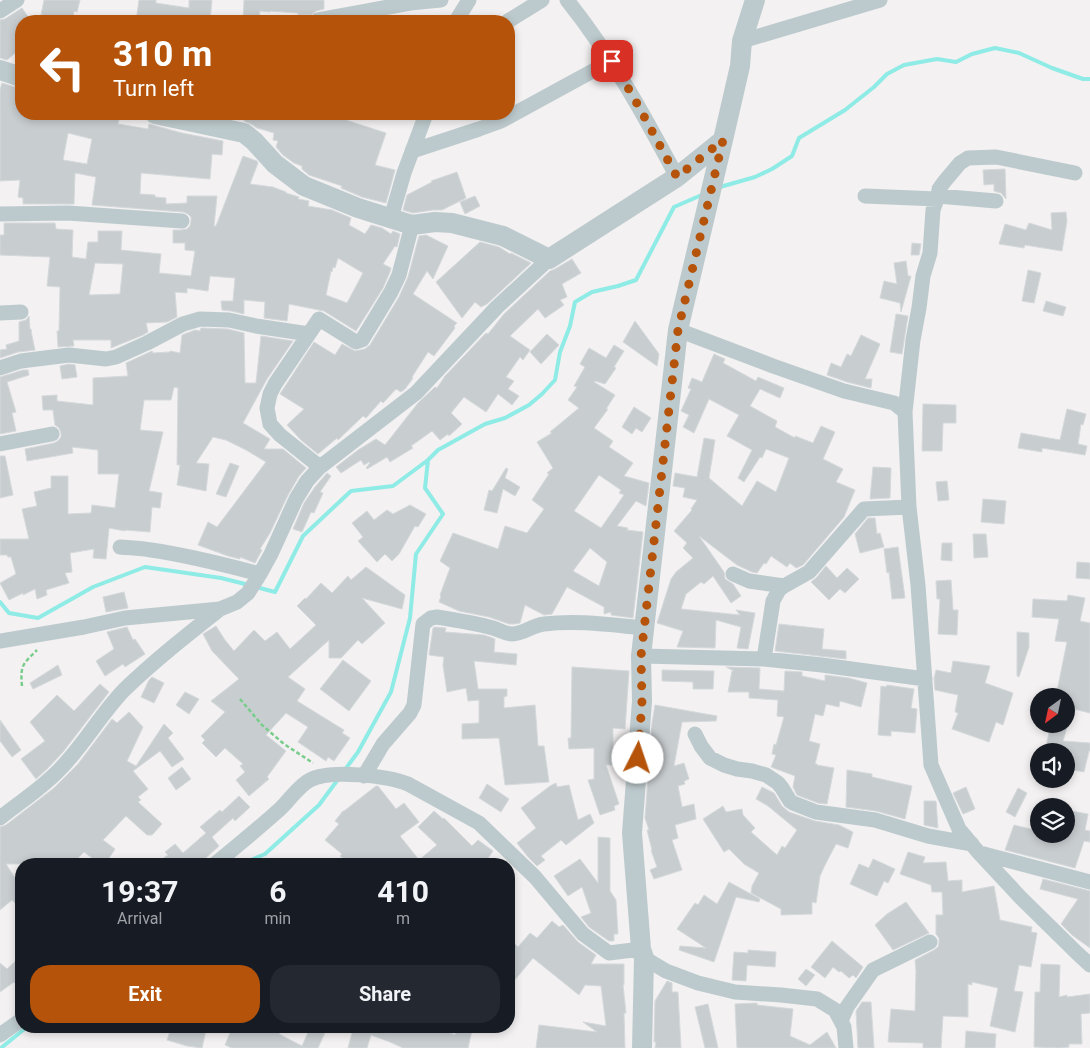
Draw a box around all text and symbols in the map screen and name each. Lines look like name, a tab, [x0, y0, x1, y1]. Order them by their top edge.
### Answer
text: 310 m	[113, 34, 212, 75]
icon: left	[30, 35, 95, 100]
pin	[591, 40, 633, 82]
icon: arrive	[598, 47, 626, 75]
text: Turn left	[113, 76, 194, 101]
north arrow	[1030, 688, 1075, 732]
map controls	[1030, 688, 1075, 843]
position arrow	[611, 731, 663, 783]
button: sound	[1030, 743, 1075, 788]
button: layers	[1030, 798, 1075, 843]
text: 19:37	[101, 874, 178, 909]
text: 6	[269, 874, 286, 909]
text: 410	[377, 874, 429, 909]
text: Arrival	[117, 909, 162, 928]
text: min	[264, 909, 291, 928]
text: m	[396, 909, 410, 928]
button: Exit	[30, 965, 260, 1023]
button: Share	[270, 965, 500, 1023]

